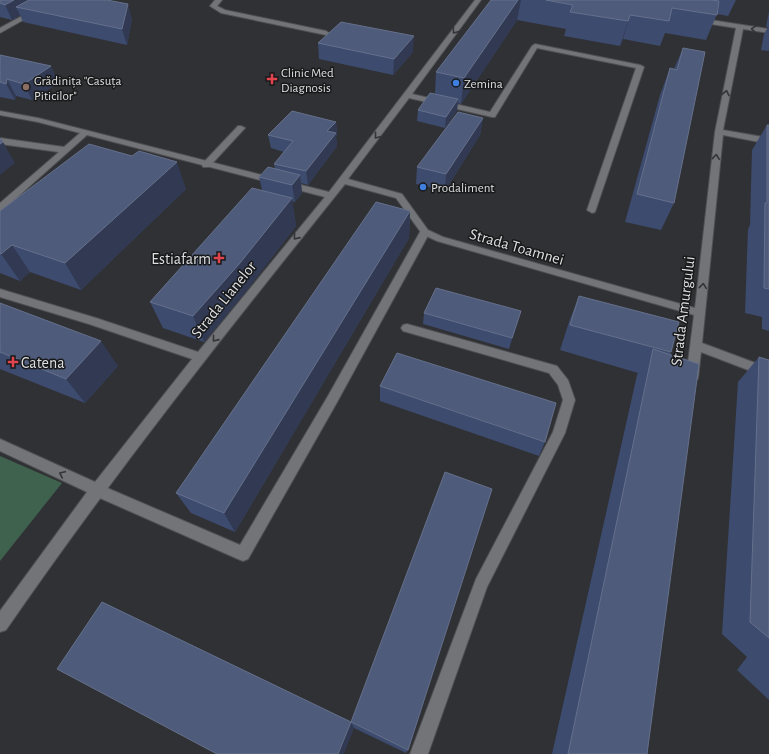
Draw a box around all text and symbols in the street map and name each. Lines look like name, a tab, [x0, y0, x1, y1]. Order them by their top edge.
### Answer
one-way arrow	[751, 25, 757, 34]
one-way arrow	[453, 27, 460, 34]
place label: Clinic Med Diagnosis	[281, 67, 334, 95]
marker: Clinic Med Diagnosis	[266, 73, 278, 85]
place label: Grădinița "Casuța Piticilor"	[34, 75, 121, 103]
marker: Zemina	[451, 78, 461, 88]
place label: Zemina	[464, 78, 503, 91]
marker: Grădinița "Casuța Piticilor"	[21, 82, 31, 92]
one-way arrow	[722, 90, 730, 96]
one-way arrow	[375, 131, 382, 138]
one-way arrow	[711, 154, 720, 160]
marker: Prodaliment	[418, 182, 428, 192]
place label: Prodaliment	[431, 182, 495, 195]
street label: Strada Toamnei	[468, 226, 566, 268]
one-way arrow	[294, 233, 301, 240]
place label: Estiafarm	[151, 251, 211, 267]
marker: Estiafarm	[214, 253, 224, 263]
street label: Strada Amurgului	[668, 255, 698, 367]
street label: Strada Lianelor	[188, 258, 260, 341]
one-way arrow	[698, 283, 707, 289]
one-way arrow	[212, 334, 219, 341]
place label: Catena	[21, 355, 65, 371]
marker: Catena	[8, 357, 18, 367]
one-way arrow	[59, 471, 67, 479]

